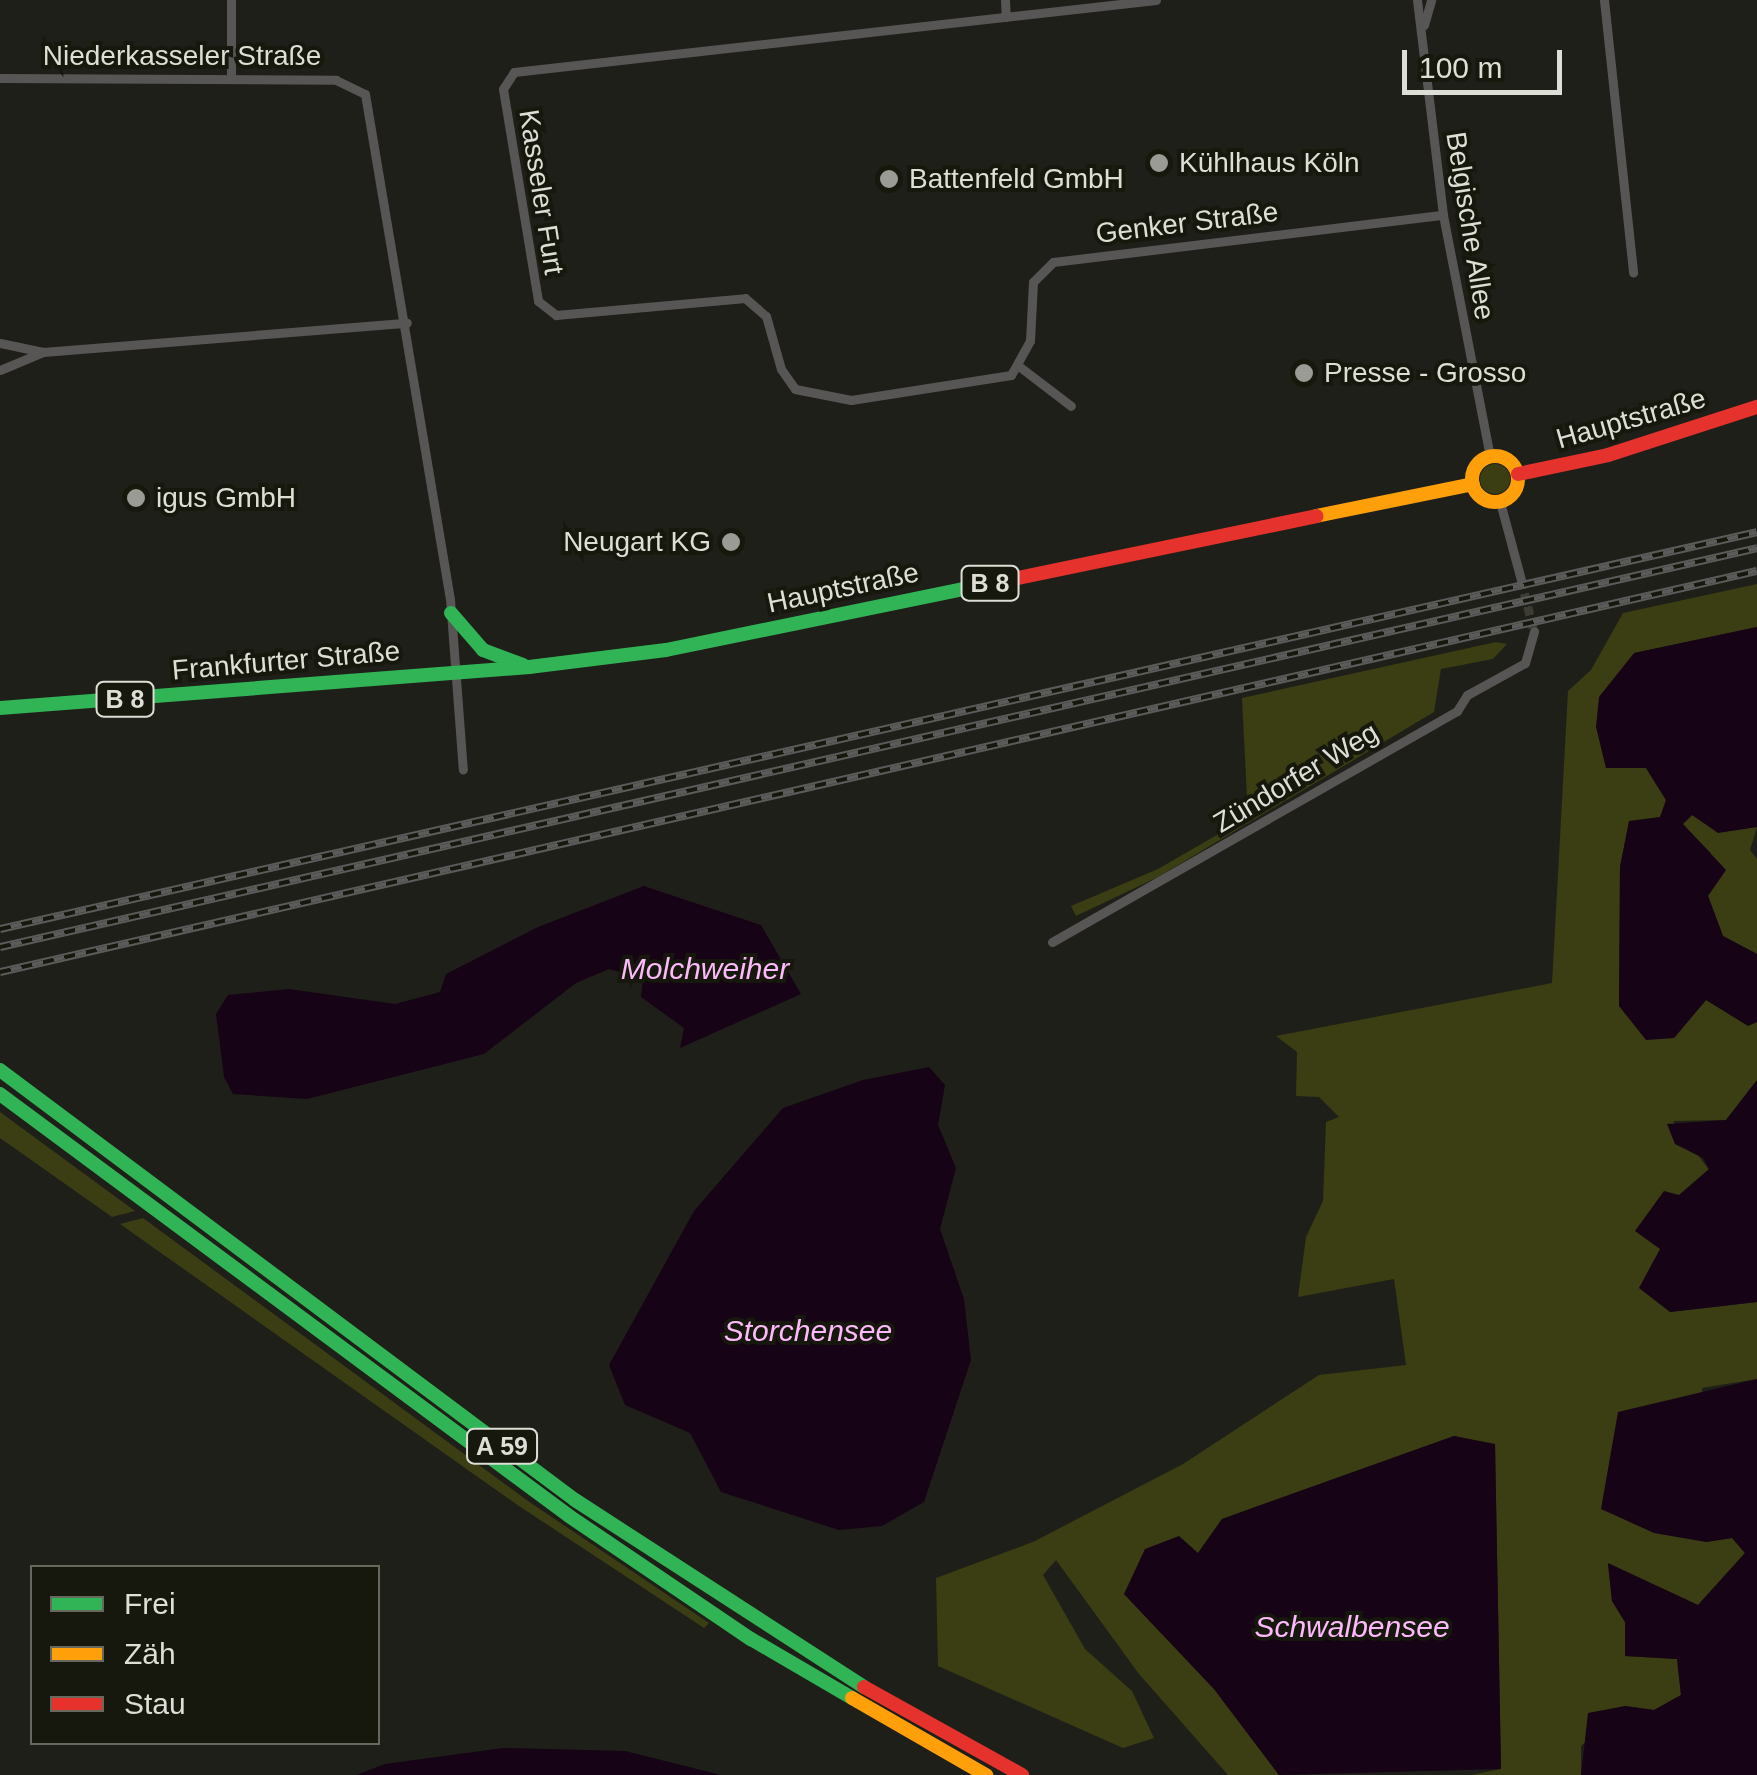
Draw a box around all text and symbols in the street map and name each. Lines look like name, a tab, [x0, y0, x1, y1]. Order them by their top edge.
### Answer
scale bar	[1407, 30, 1567, 92]
street label: Niederkasseler Straße	[43, 39, 321, 73]
text: 100 m	[1419, 51, 1502, 84]
street label: Kasseler Furt	[511, 107, 571, 277]
street label: Belgische Allee	[1438, 129, 1502, 323]
place label: Kühlhaus Köln	[1179, 146, 1360, 180]
marker: Kühlhaus Köln	[1148, 152, 1170, 174]
place label: Battenfeld GmbH	[909, 162, 1124, 196]
marker: Battenfeld GmbH	[878, 168, 900, 190]
street label: Genker Straße	[1094, 195, 1280, 251]
place label: Presse - Grosso	[1324, 356, 1526, 390]
marker: Presse - Grosso	[1293, 362, 1315, 384]
street label: Hauptstraße	[1552, 382, 1710, 456]
place label: igus GmbH	[156, 481, 296, 515]
marker: igus GmbH	[125, 487, 147, 509]
place label: Neugart KG	[563, 525, 711, 559]
marker: Neugart KG	[720, 531, 742, 553]
street label: Hauptstraße	[764, 556, 922, 620]
road number: B 8	[960, 563, 1020, 603]
street label: Frankfurter Straße	[171, 634, 401, 688]
road number: B 8	[95, 679, 155, 719]
street label: Zündorfer Weg	[1208, 716, 1384, 840]
water label: Molchweiher	[621, 951, 789, 987]
water label: Storchensee	[724, 1313, 892, 1349]
road number: A 59	[464, 1426, 540, 1466]
legend	[30, 1565, 380, 1745]
text: Frei	[124, 1587, 176, 1620]
water label: Schwalbensee	[1254, 1609, 1450, 1645]
text: Zäh	[124, 1637, 176, 1670]
text: Stau	[124, 1687, 186, 1720]

